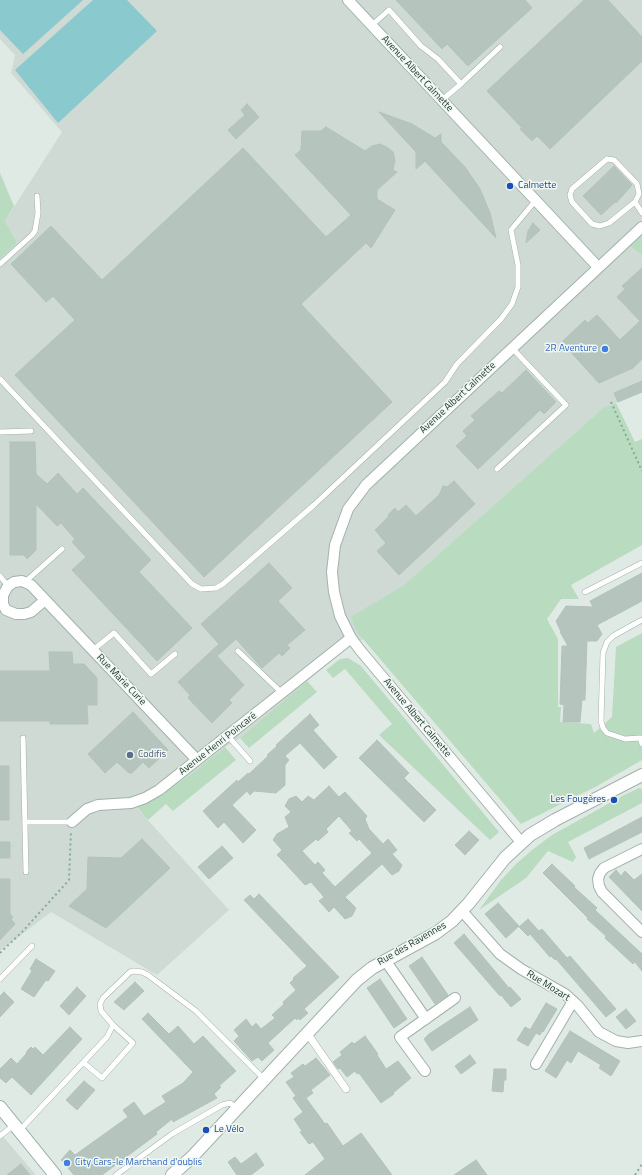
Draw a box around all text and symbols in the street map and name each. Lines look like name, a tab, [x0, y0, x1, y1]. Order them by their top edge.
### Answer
street label: Avenue Albert Calmette	[379, 34, 455, 114]
place label: Calmette	[518, 180, 556, 192]
marker: Calmette	[505, 181, 515, 191]
place label: 2R Aventure	[545, 343, 597, 355]
marker: 2R Aventure	[600, 344, 610, 354]
street label: Avenue Albert Calmette	[418, 360, 498, 436]
street label: Rue Marie Curie	[94, 652, 148, 708]
street label: Avenue Albert Calmette	[380, 676, 454, 760]
street label: Avenue Henri Poincaré	[177, 710, 259, 778]
place label: Codifis	[138, 749, 166, 761]
marker: Codifis	[125, 750, 135, 760]
place label: Les Fougères	[550, 794, 606, 806]
marker: Les Fougères	[609, 795, 619, 805]
street label: Rue des Ravennes	[376, 920, 448, 968]
street label: Rue Mozart	[524, 968, 572, 1004]
place label: Le Vélo	[214, 1124, 244, 1136]
marker: Le Vélo	[201, 1125, 211, 1135]
place label: City Cars-le Marchand d'oublis	[75, 1157, 202, 1169]
marker: City Cars-le Marchand d'oublis	[62, 1158, 72, 1168]

